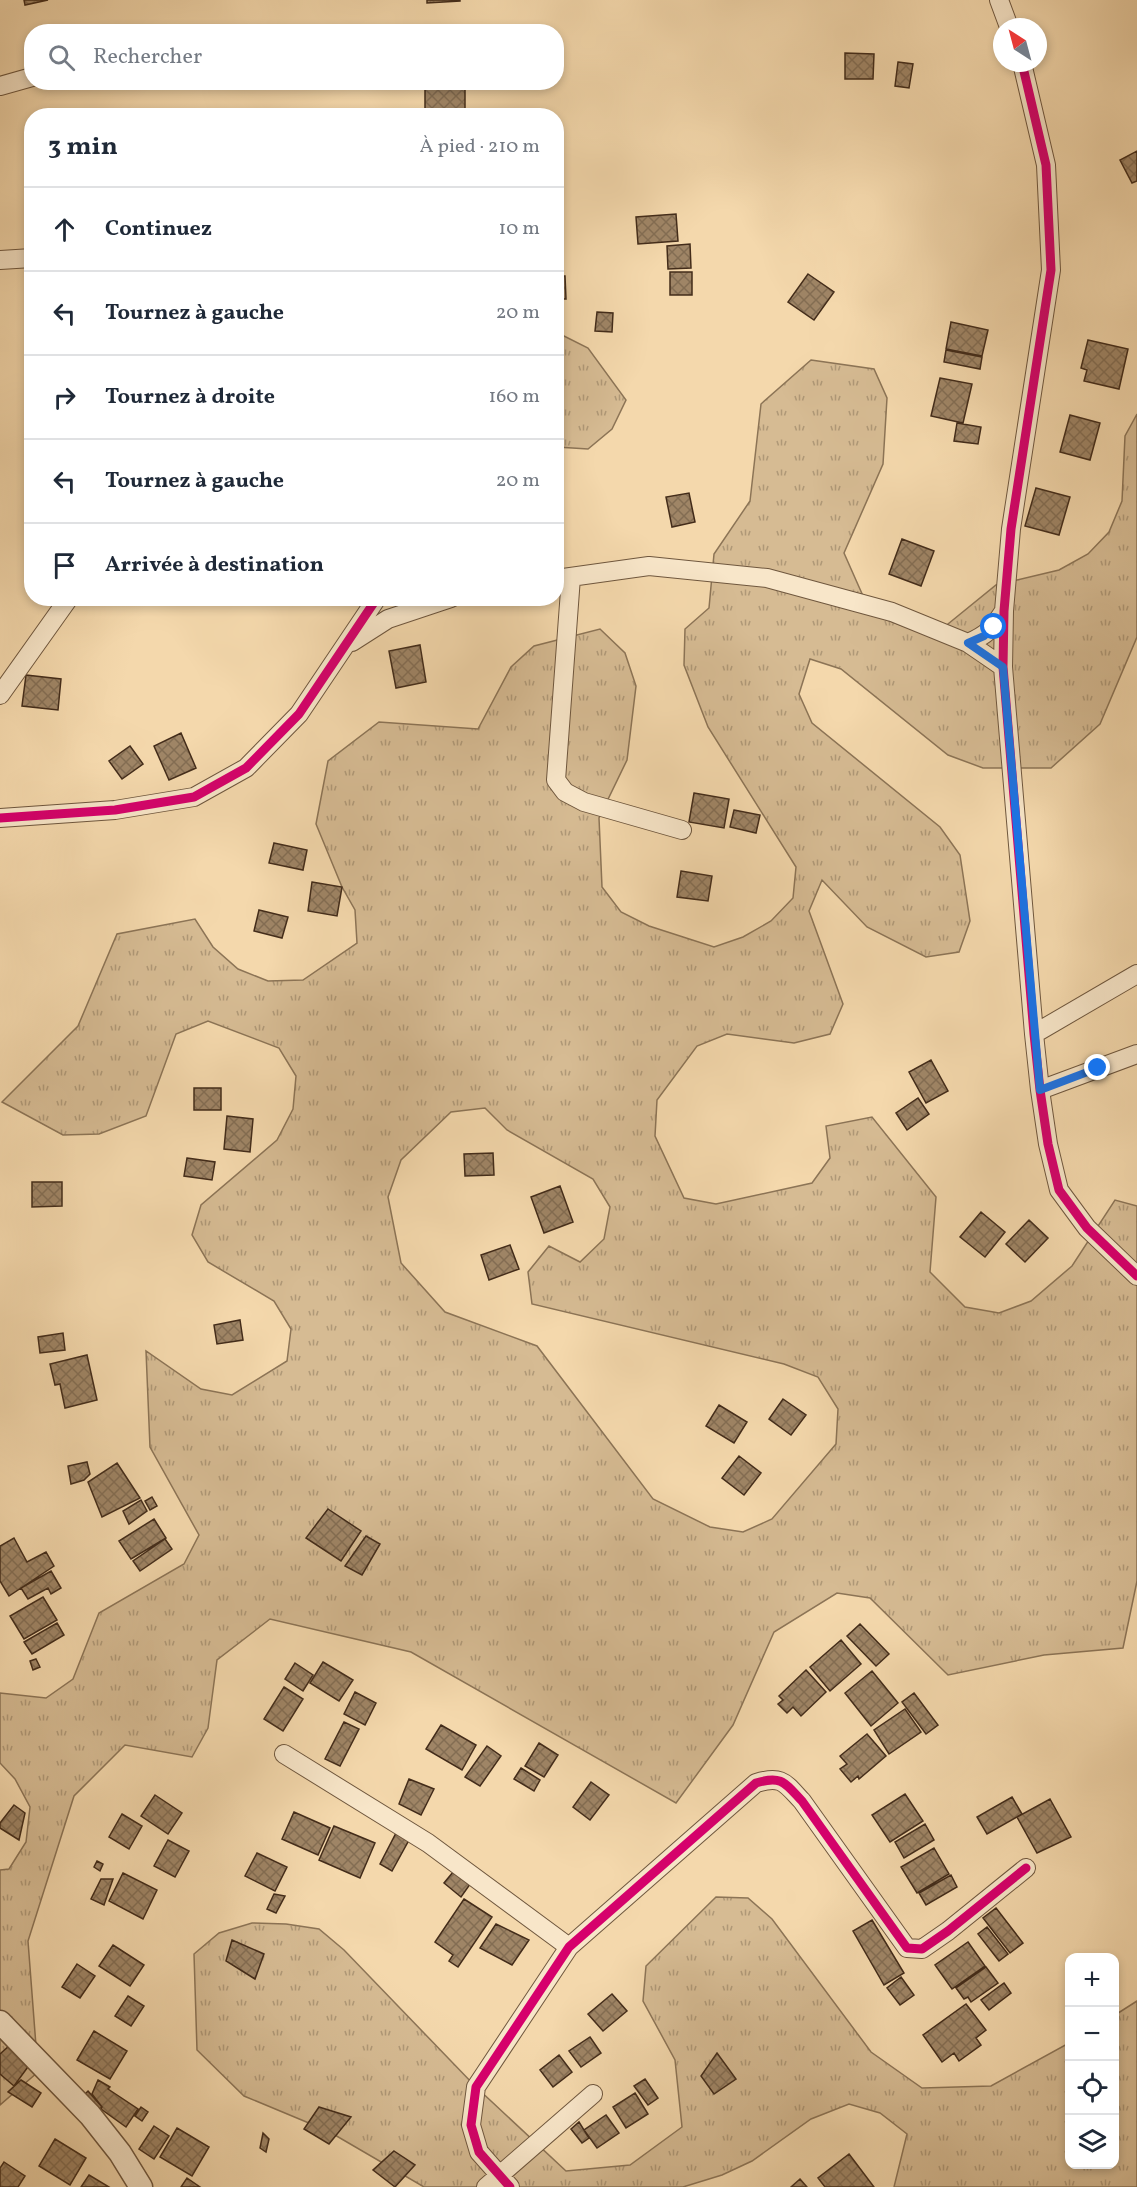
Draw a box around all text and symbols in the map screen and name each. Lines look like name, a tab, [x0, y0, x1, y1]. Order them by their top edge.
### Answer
north arrow	[993, 18, 1047, 72]
search box	[24, 24, 564, 90]
icon: search	[45, 41, 78, 74]
text: Rechercher	[93, 42, 202, 73]
text: 3 min	[48, 129, 118, 165]
text: À pied · 210 m	[420, 133, 540, 161]
icon: ahead	[48, 213, 81, 246]
text: Continuez	[105, 214, 212, 245]
text: 10 m	[499, 215, 540, 243]
icon: left	[48, 297, 81, 330]
text: Tournez à gauche	[105, 298, 284, 329]
text: 20 m	[496, 299, 540, 327]
icon: right	[48, 381, 81, 414]
text: Tournez à droite	[105, 382, 275, 413]
text: 160 m	[488, 383, 540, 411]
icon: left	[48, 465, 81, 498]
text: Tournez à gauche	[105, 466, 284, 497]
text: 20 m	[496, 467, 540, 495]
icon: arrive	[48, 549, 81, 582]
text: Arrivée à destination	[105, 550, 324, 581]
route start	[980, 613, 1006, 639]
route end	[1084, 1054, 1110, 1080]
map controls	[1065, 1953, 1119, 2169]
button: +	[1065, 1953, 1119, 2007]
button: −	[1065, 2007, 1119, 2061]
button: locate	[1065, 2061, 1119, 2115]
button: layers	[1065, 2115, 1119, 2169]

